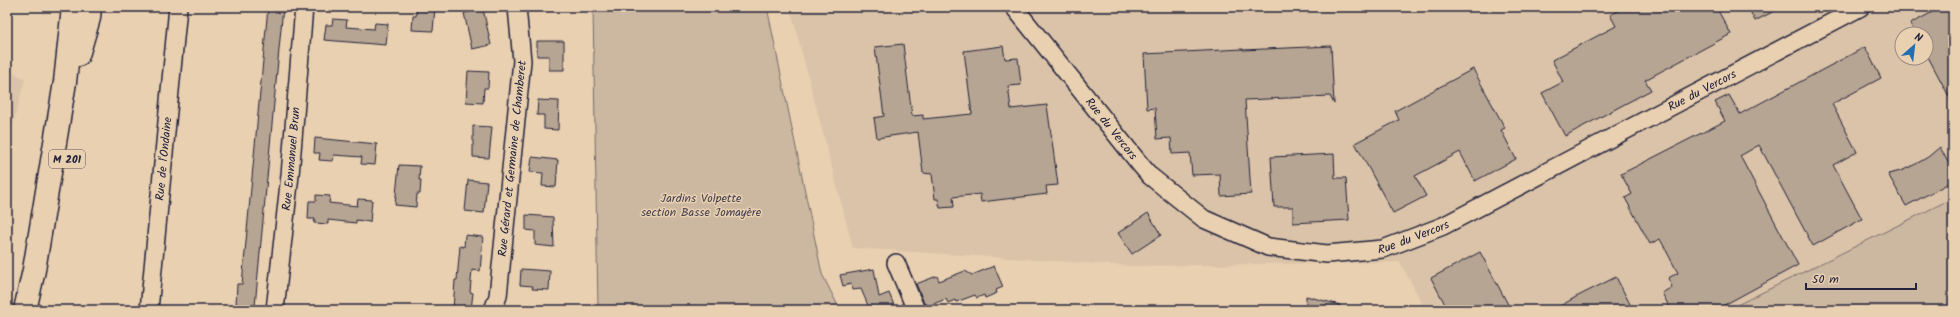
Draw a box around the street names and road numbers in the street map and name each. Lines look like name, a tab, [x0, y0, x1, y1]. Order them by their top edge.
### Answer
street label: Rue Gérard et Germaine de Chamberet	[493, 59, 532, 258]
street label: Rue du Vercors	[1664, 65, 1740, 117]
street label: Rue du Vercors	[1080, 94, 1142, 164]
street label: Rue Emmanuel Brun	[277, 106, 306, 212]
street label: Rue de l'Ondaine	[151, 115, 177, 201]
road number: M 201	[49, 150, 85, 168]
street label: Rue du Vercors	[1377, 215, 1453, 259]

